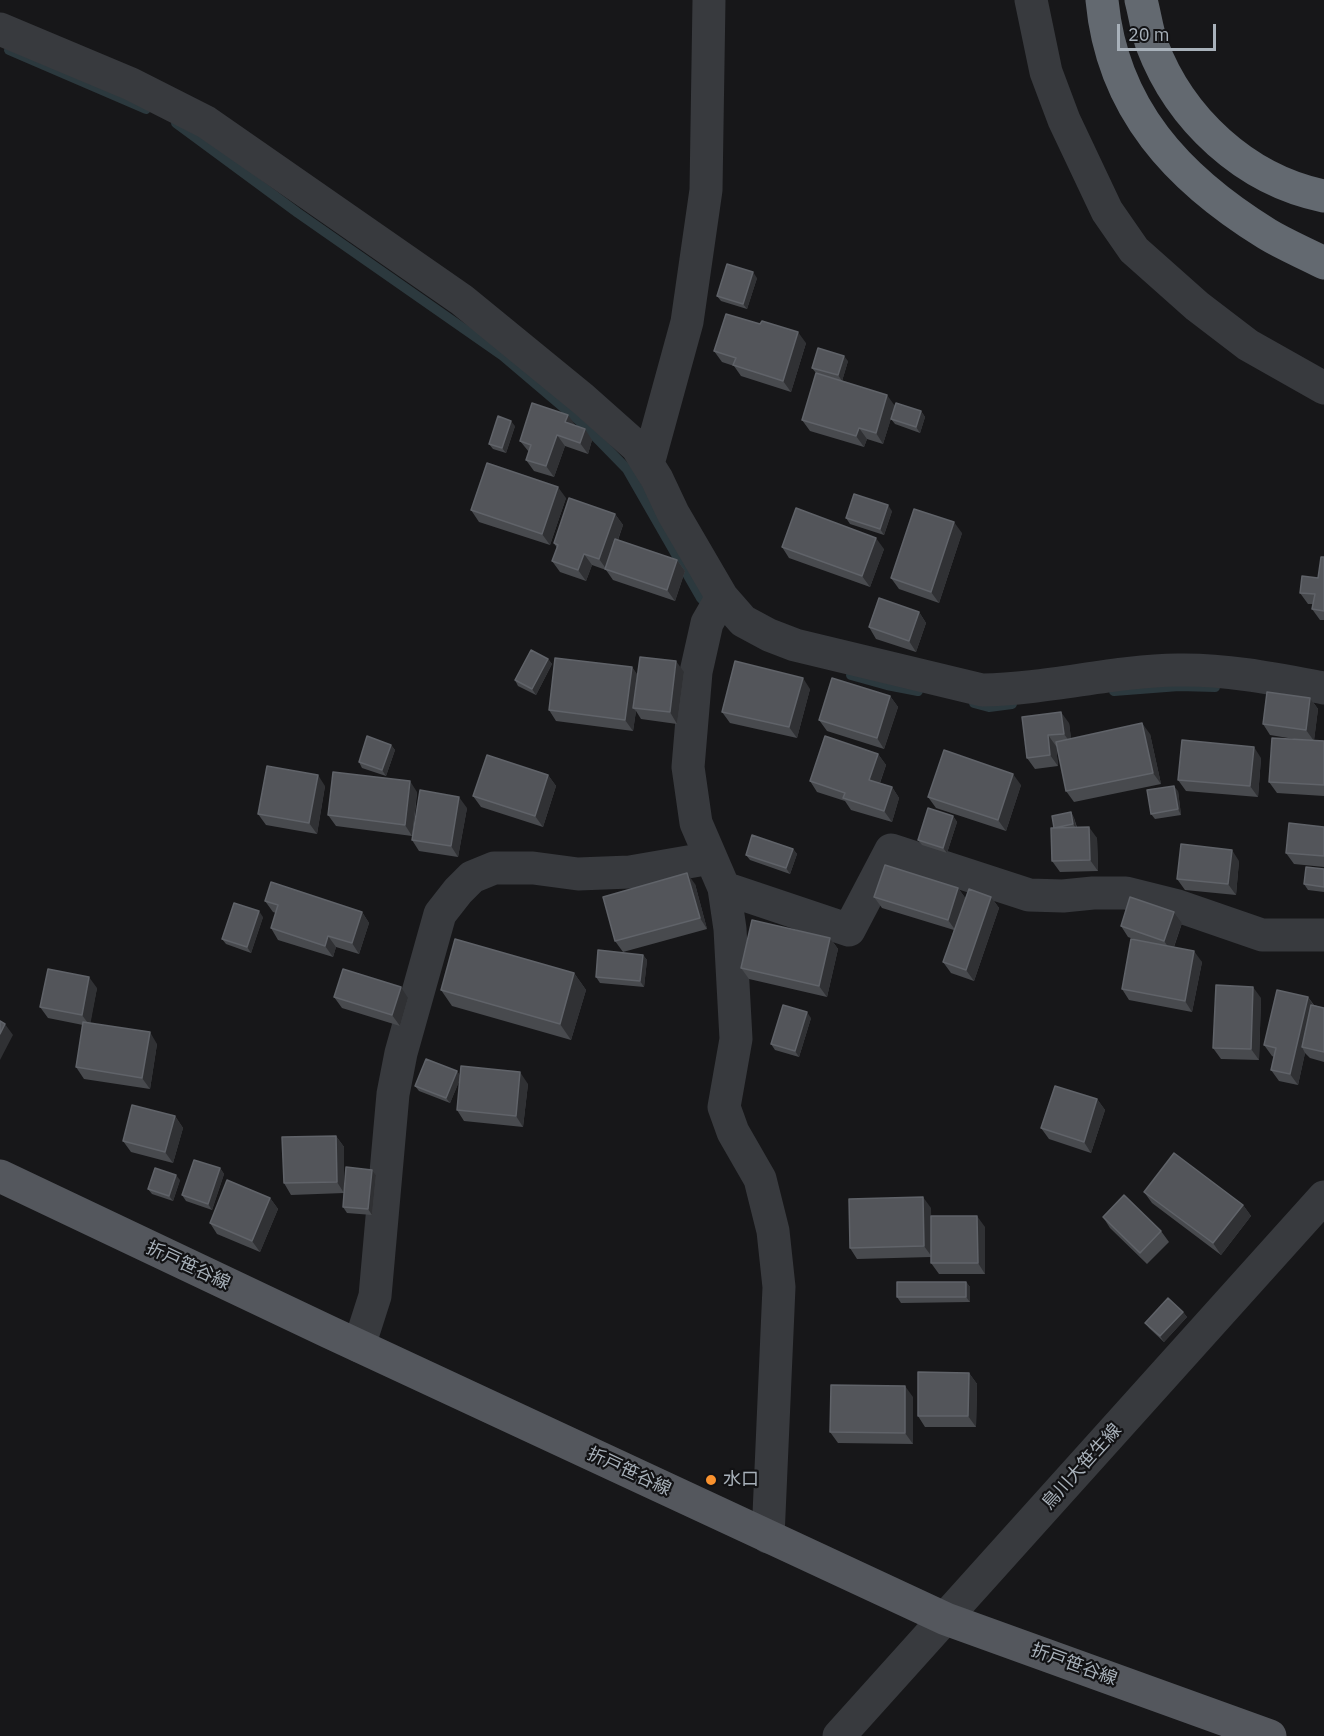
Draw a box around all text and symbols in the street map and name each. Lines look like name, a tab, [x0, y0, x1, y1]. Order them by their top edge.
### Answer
scale bar	[1120, 12, 1219, 50]
text: 20 m	[1128, 23, 1170, 46]
street label: 折戸笹谷線	[143, 1237, 233, 1295]
street label: 鳥川大笹生線	[1038, 1420, 1126, 1514]
street label: 折戸笹谷線	[584, 1443, 674, 1501]
place label: 水口	[723, 1469, 759, 1491]
marker: 水口	[704, 1473, 718, 1487]
street label: 折戸笹谷線	[1028, 1639, 1120, 1691]

